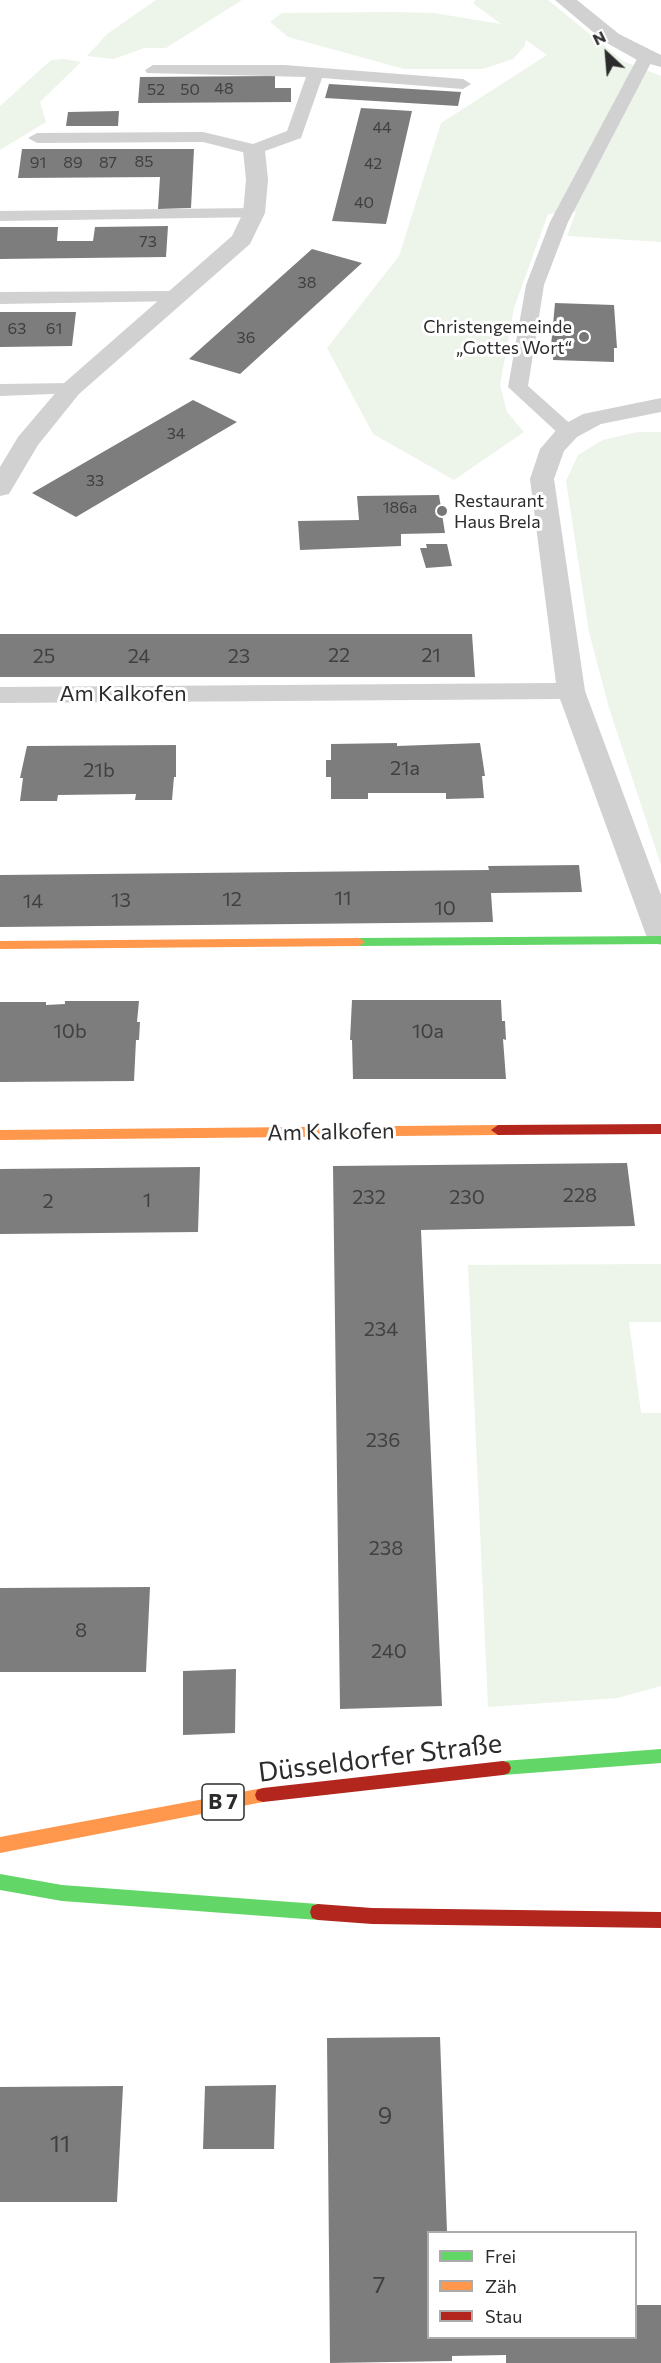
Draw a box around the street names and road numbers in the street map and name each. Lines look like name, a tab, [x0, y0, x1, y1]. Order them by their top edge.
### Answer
street label: Am Kalkofen	[59, 681, 187, 707]
street label: Am Kalkofen	[267, 1118, 395, 1146]
street label: Düsseldorfer Straße	[256, 1727, 504, 1789]
road number: B 7	[202, 1784, 244, 1820]

